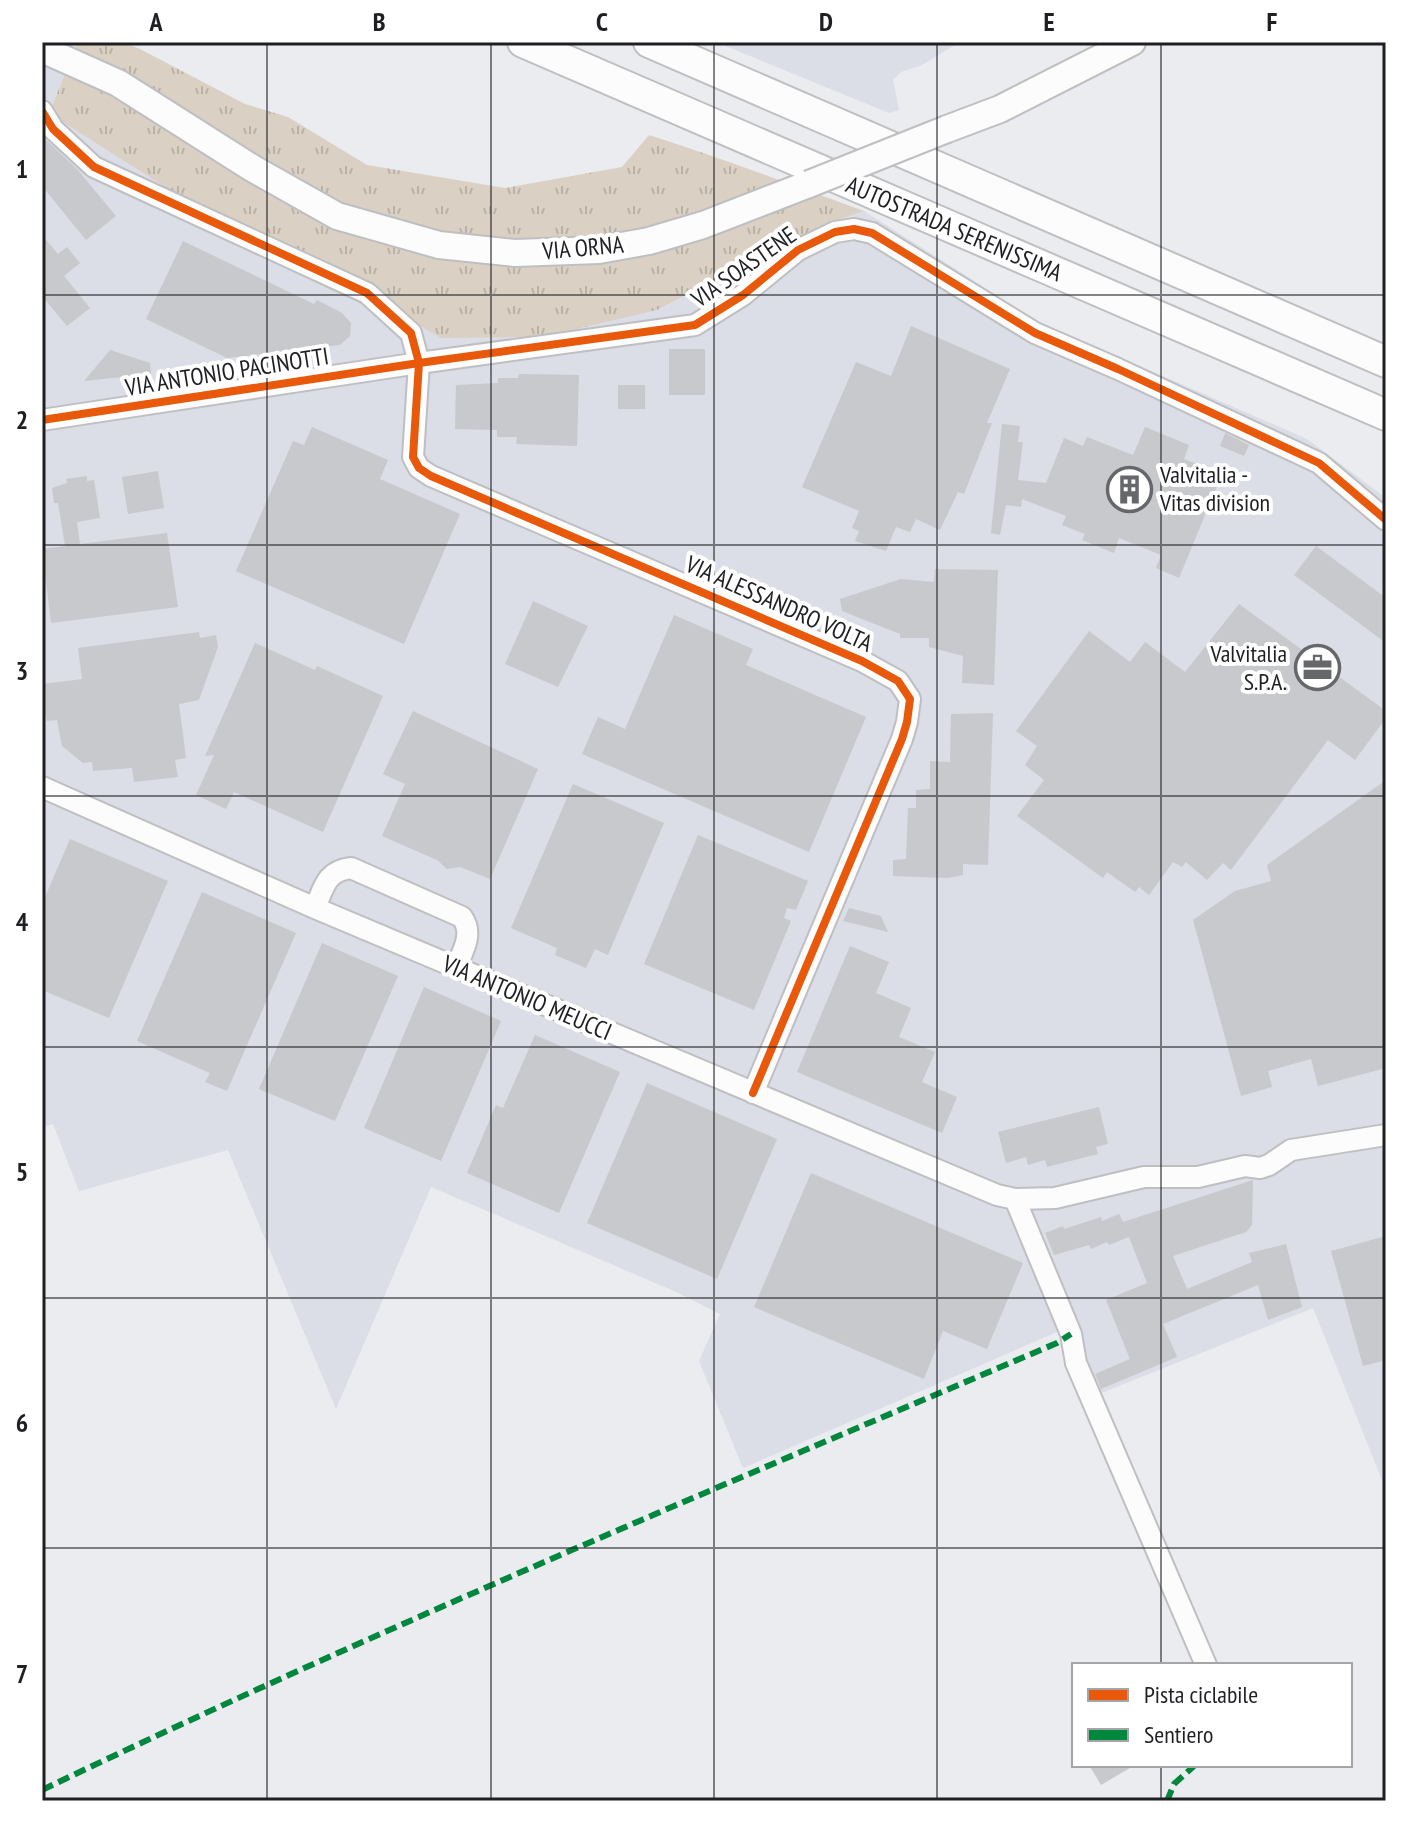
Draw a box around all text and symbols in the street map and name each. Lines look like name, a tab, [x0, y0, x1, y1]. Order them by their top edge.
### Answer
text: A	[148, 5, 163, 38]
text: B	[373, 5, 386, 38]
text: C	[596, 5, 608, 38]
text: D	[819, 5, 833, 38]
text: E	[1043, 5, 1055, 38]
text: F	[1267, 5, 1278, 38]
text: 1	[16, 152, 28, 185]
street label: AUTOSTRADA SERENISSIMA	[842, 169, 1067, 288]
street label: VIA SOASTENE	[684, 219, 802, 315]
street label: VIA ORNA	[540, 228, 625, 267]
street label: VIA ANTONIO PACINOTTI	[122, 340, 331, 403]
text: 2	[16, 403, 28, 436]
place label: Valvitalia - Vitas division	[1159, 459, 1270, 518]
building icon: Valvitalia - Vitas division	[1105, 465, 1153, 513]
street label: VIA ALESSANDRO VOLTA	[680, 548, 878, 659]
place label: Valvitalia S.P.A.	[1210, 638, 1287, 697]
office icon: Valvitalia S.P.A.	[1294, 644, 1342, 692]
text: 3	[16, 654, 28, 687]
text: 4	[16, 905, 29, 938]
street label: VIA ANTONIO MEUCCI	[437, 948, 617, 1047]
text: 5	[16, 1155, 28, 1188]
text: 6	[16, 1406, 28, 1439]
text: 7	[16, 1657, 28, 1690]
legend	[1072, 1663, 1352, 1767]
text: Pista ciclabile	[1144, 1679, 1258, 1710]
text: Sentiero	[1144, 1719, 1213, 1750]

